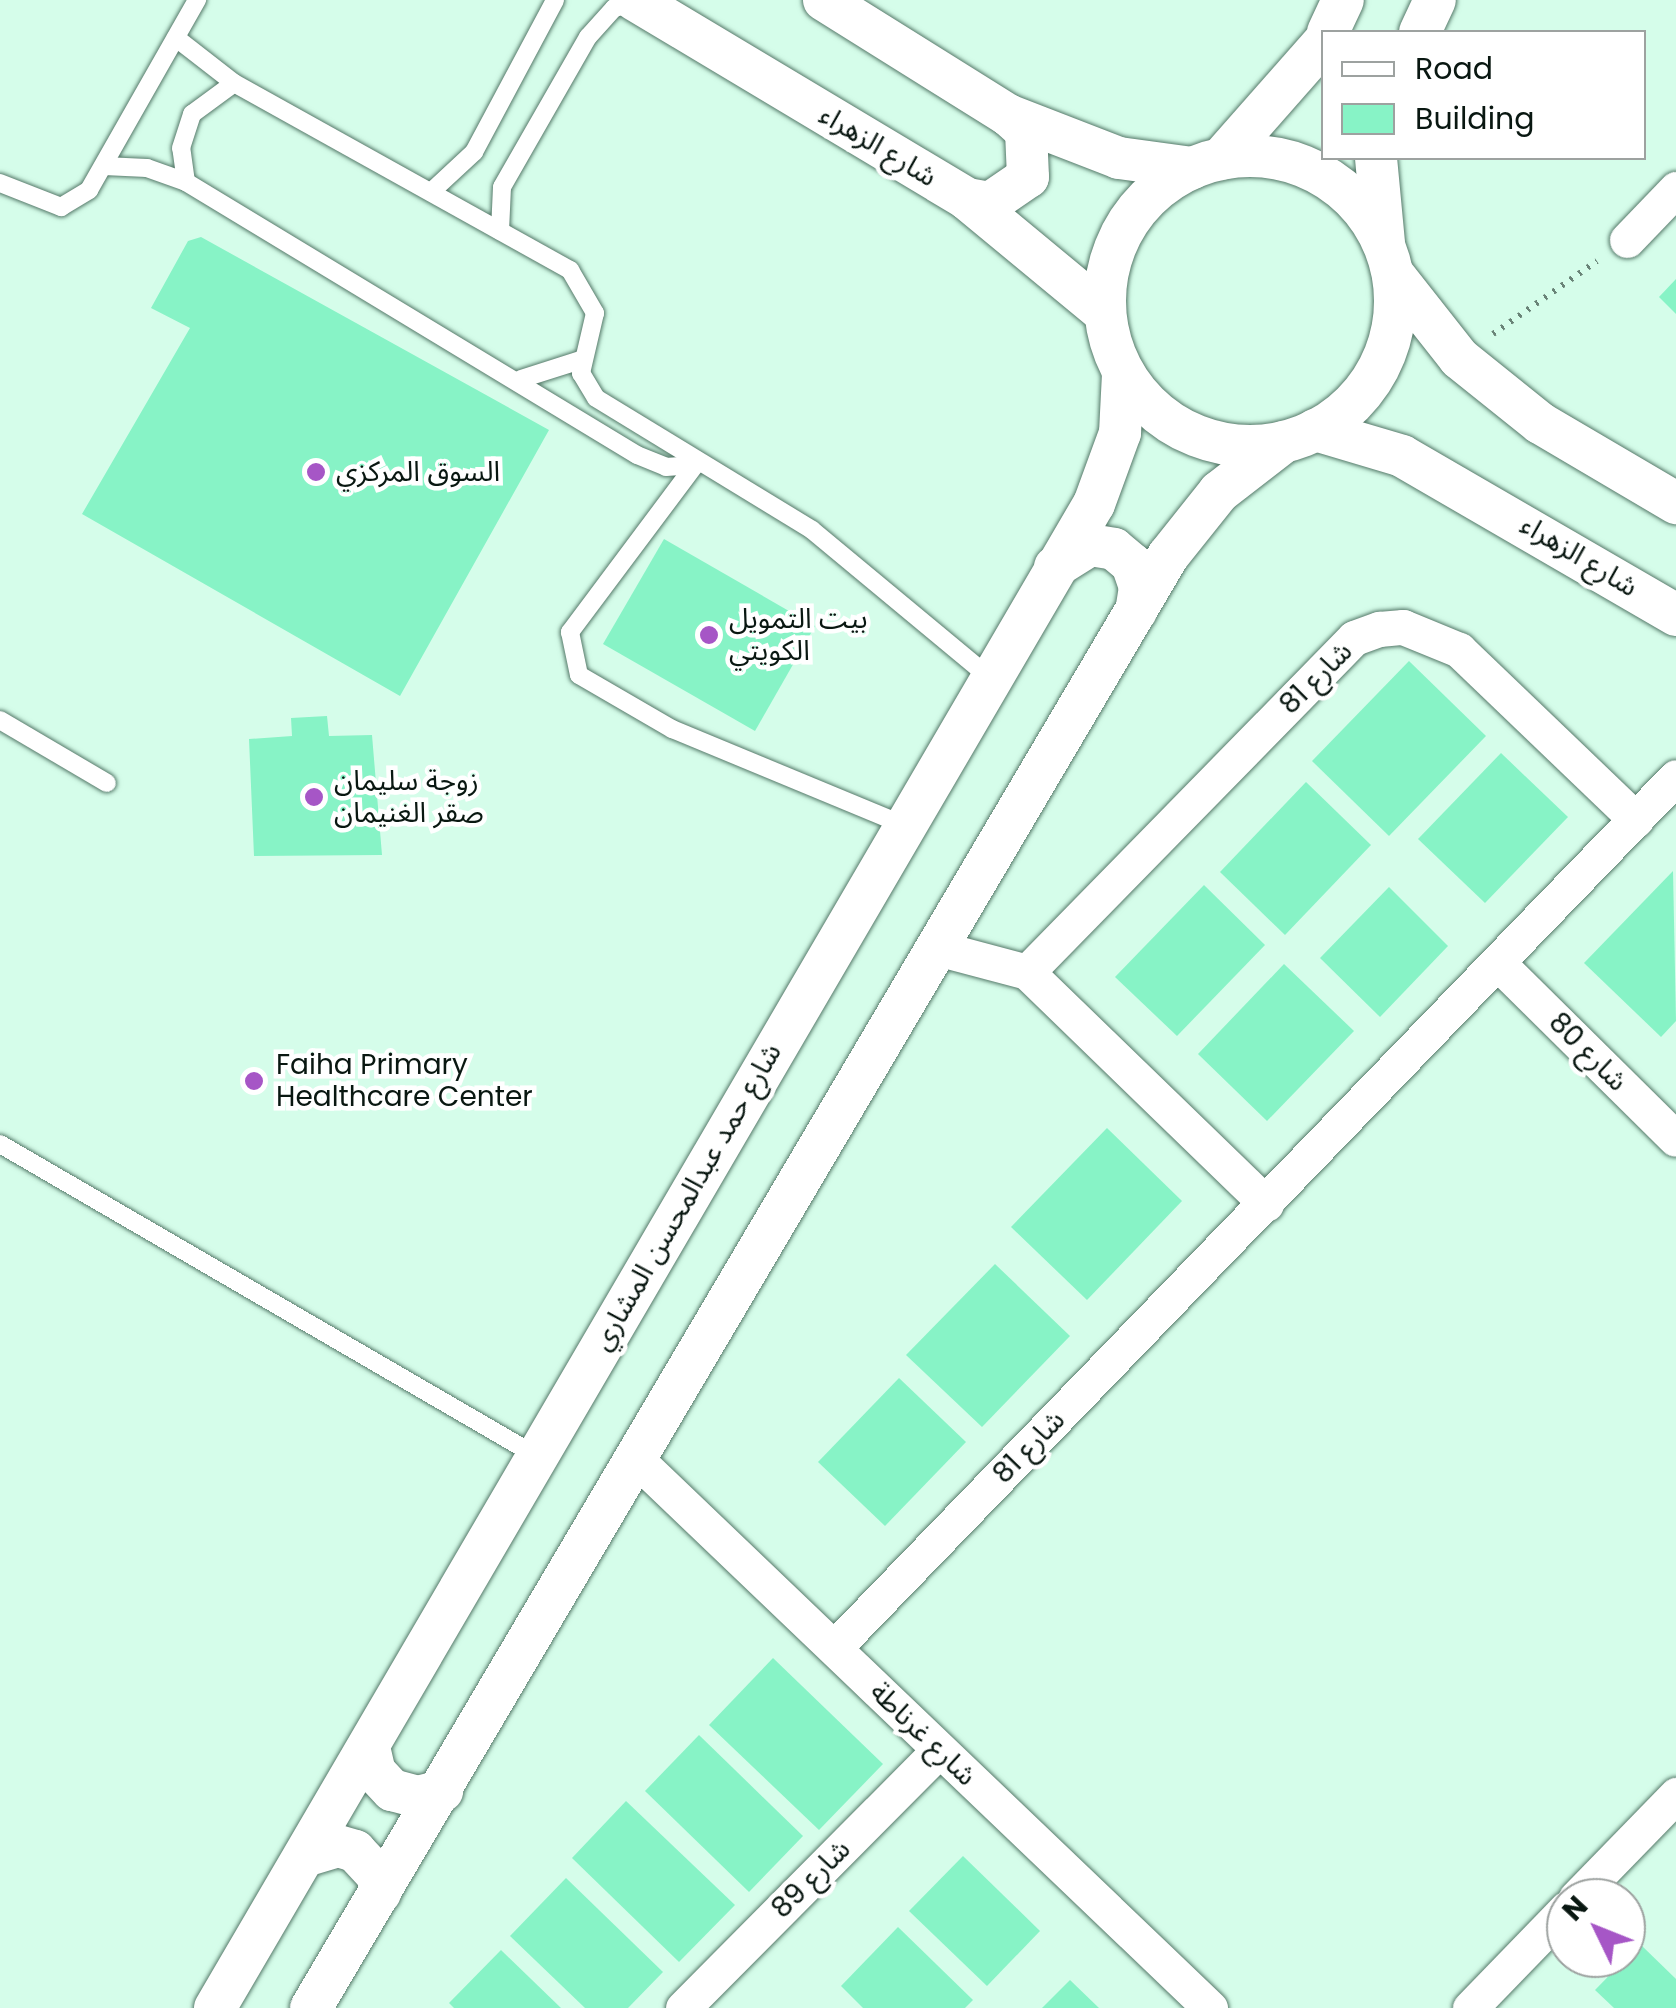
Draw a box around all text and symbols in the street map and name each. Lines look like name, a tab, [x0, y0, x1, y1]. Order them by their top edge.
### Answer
legend	[1321, 30, 1646, 160]
text: Road	[1415, 47, 1493, 90]
text: Building	[1415, 97, 1535, 140]
street label: شارع الزهراء	[813, 98, 943, 194]
place label: السوق المركزي	[336, 455, 500, 489]
marker: السوق المركزي	[305, 461, 327, 483]
street label: شارع الزهراء	[1514, 508, 1644, 604]
place label: بيت التمويل الكويتي	[729, 602, 868, 668]
marker: بيت التمويل الكويتي	[698, 624, 720, 646]
street label: شارع 81	[1273, 635, 1359, 721]
place label: زوجة سليمان صقر الغنيمان	[334, 764, 484, 830]
marker: زوجة سليمان صقر الغنيمان	[303, 786, 325, 808]
street label: شارع 80	[1542, 1006, 1634, 1098]
street label: شارع حمد عبدالمحسن المشاري	[585, 1037, 789, 1357]
place label: Faiha Primary Healthcare Center	[276, 1048, 533, 1114]
marker: Faiha Primary Healthcare Center	[241, 1068, 267, 1094]
street label: شارع 81	[986, 1403, 1072, 1491]
street label: شارع غرناطة	[863, 1675, 983, 1793]
street label: شارع 89	[765, 1833, 857, 1925]
north arrow	[1546, 1878, 1646, 1978]
text: N	[1554, 1888, 1597, 1930]

